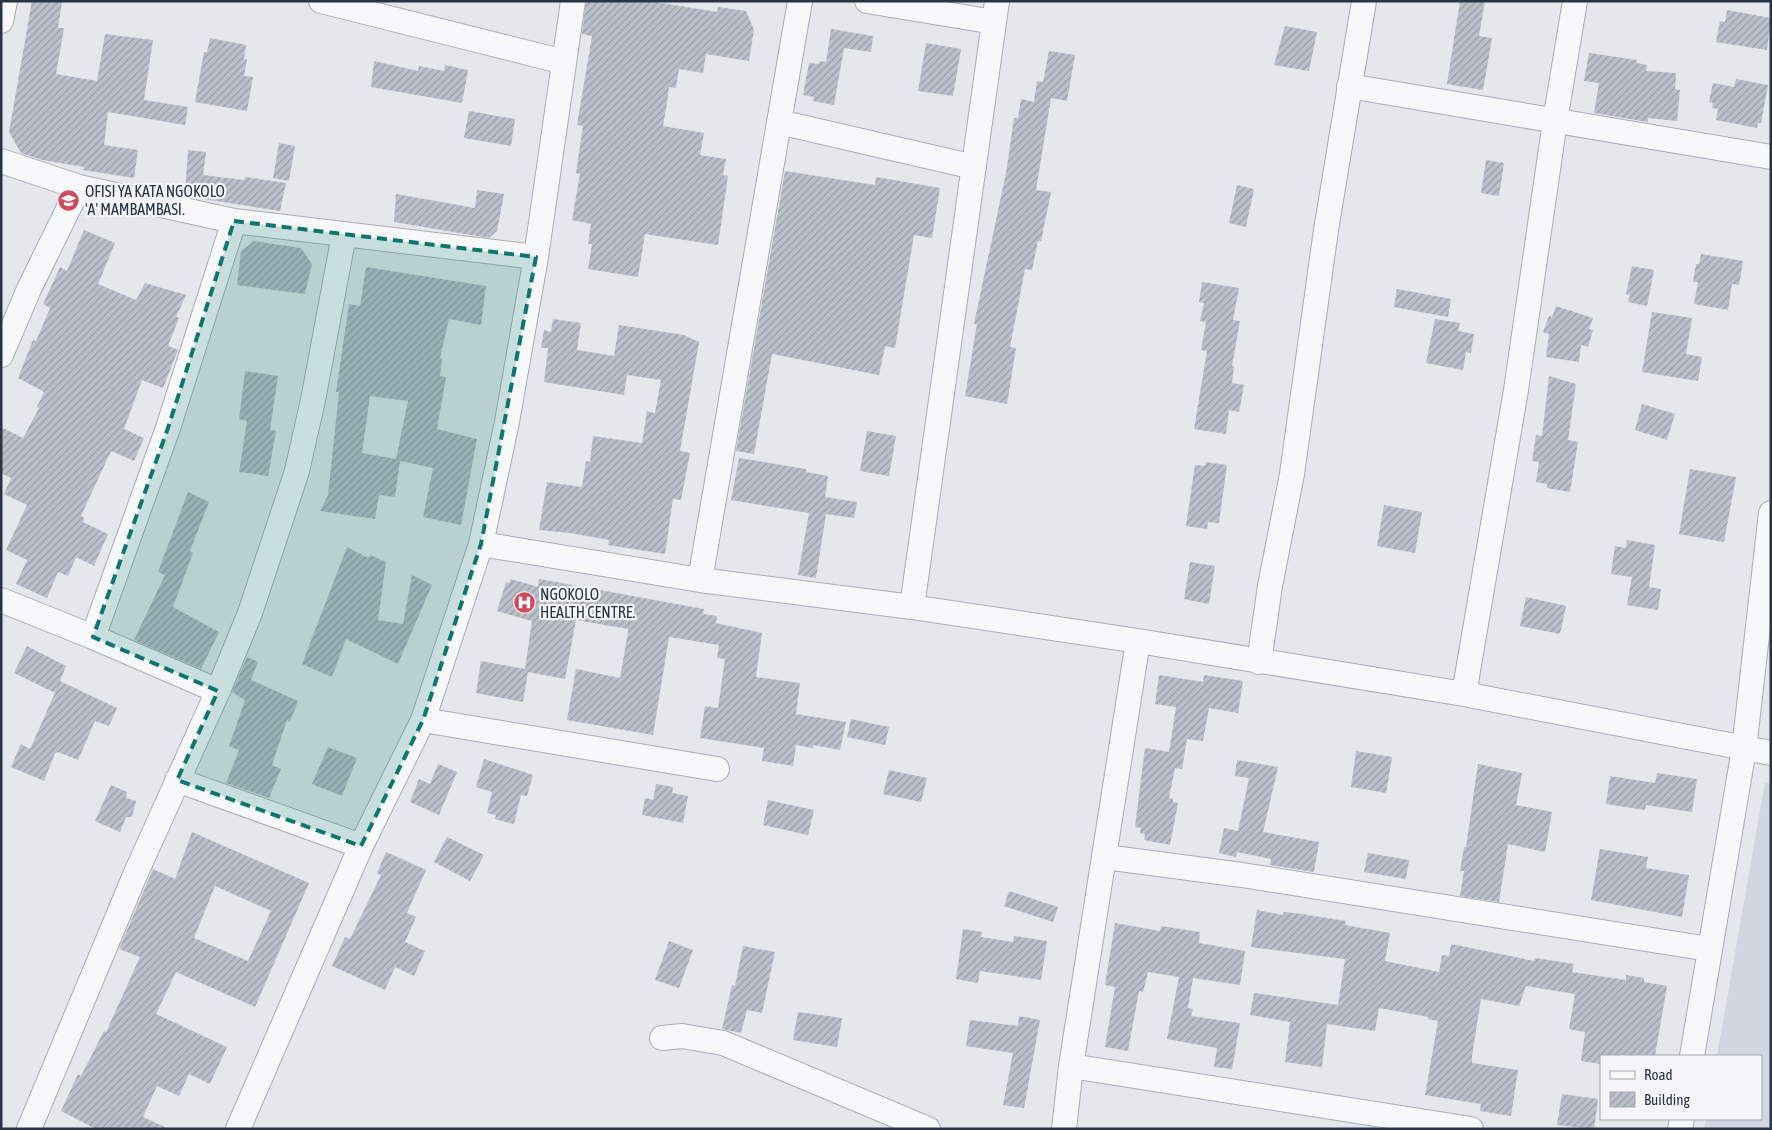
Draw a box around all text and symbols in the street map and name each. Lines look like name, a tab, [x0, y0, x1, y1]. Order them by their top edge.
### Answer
place label: OFISI YA KATA NGOKOLO 'A' MAMBAMBASI.	[85, 182, 225, 218]
school or university icon: OFISI YA KATA NGOKOLO 'A' MAMBAMBASI.	[57, 188, 81, 212]
place label: NGOKOLO HEALTH CENTRE.	[540, 585, 636, 621]
hospital icon: NGOKOLO HEALTH CENTRE.	[512, 591, 536, 615]
legend	[1600, 1055, 1762, 1120]
text: Road	[1644, 1066, 1673, 1083]
text: Building	[1644, 1091, 1690, 1108]

